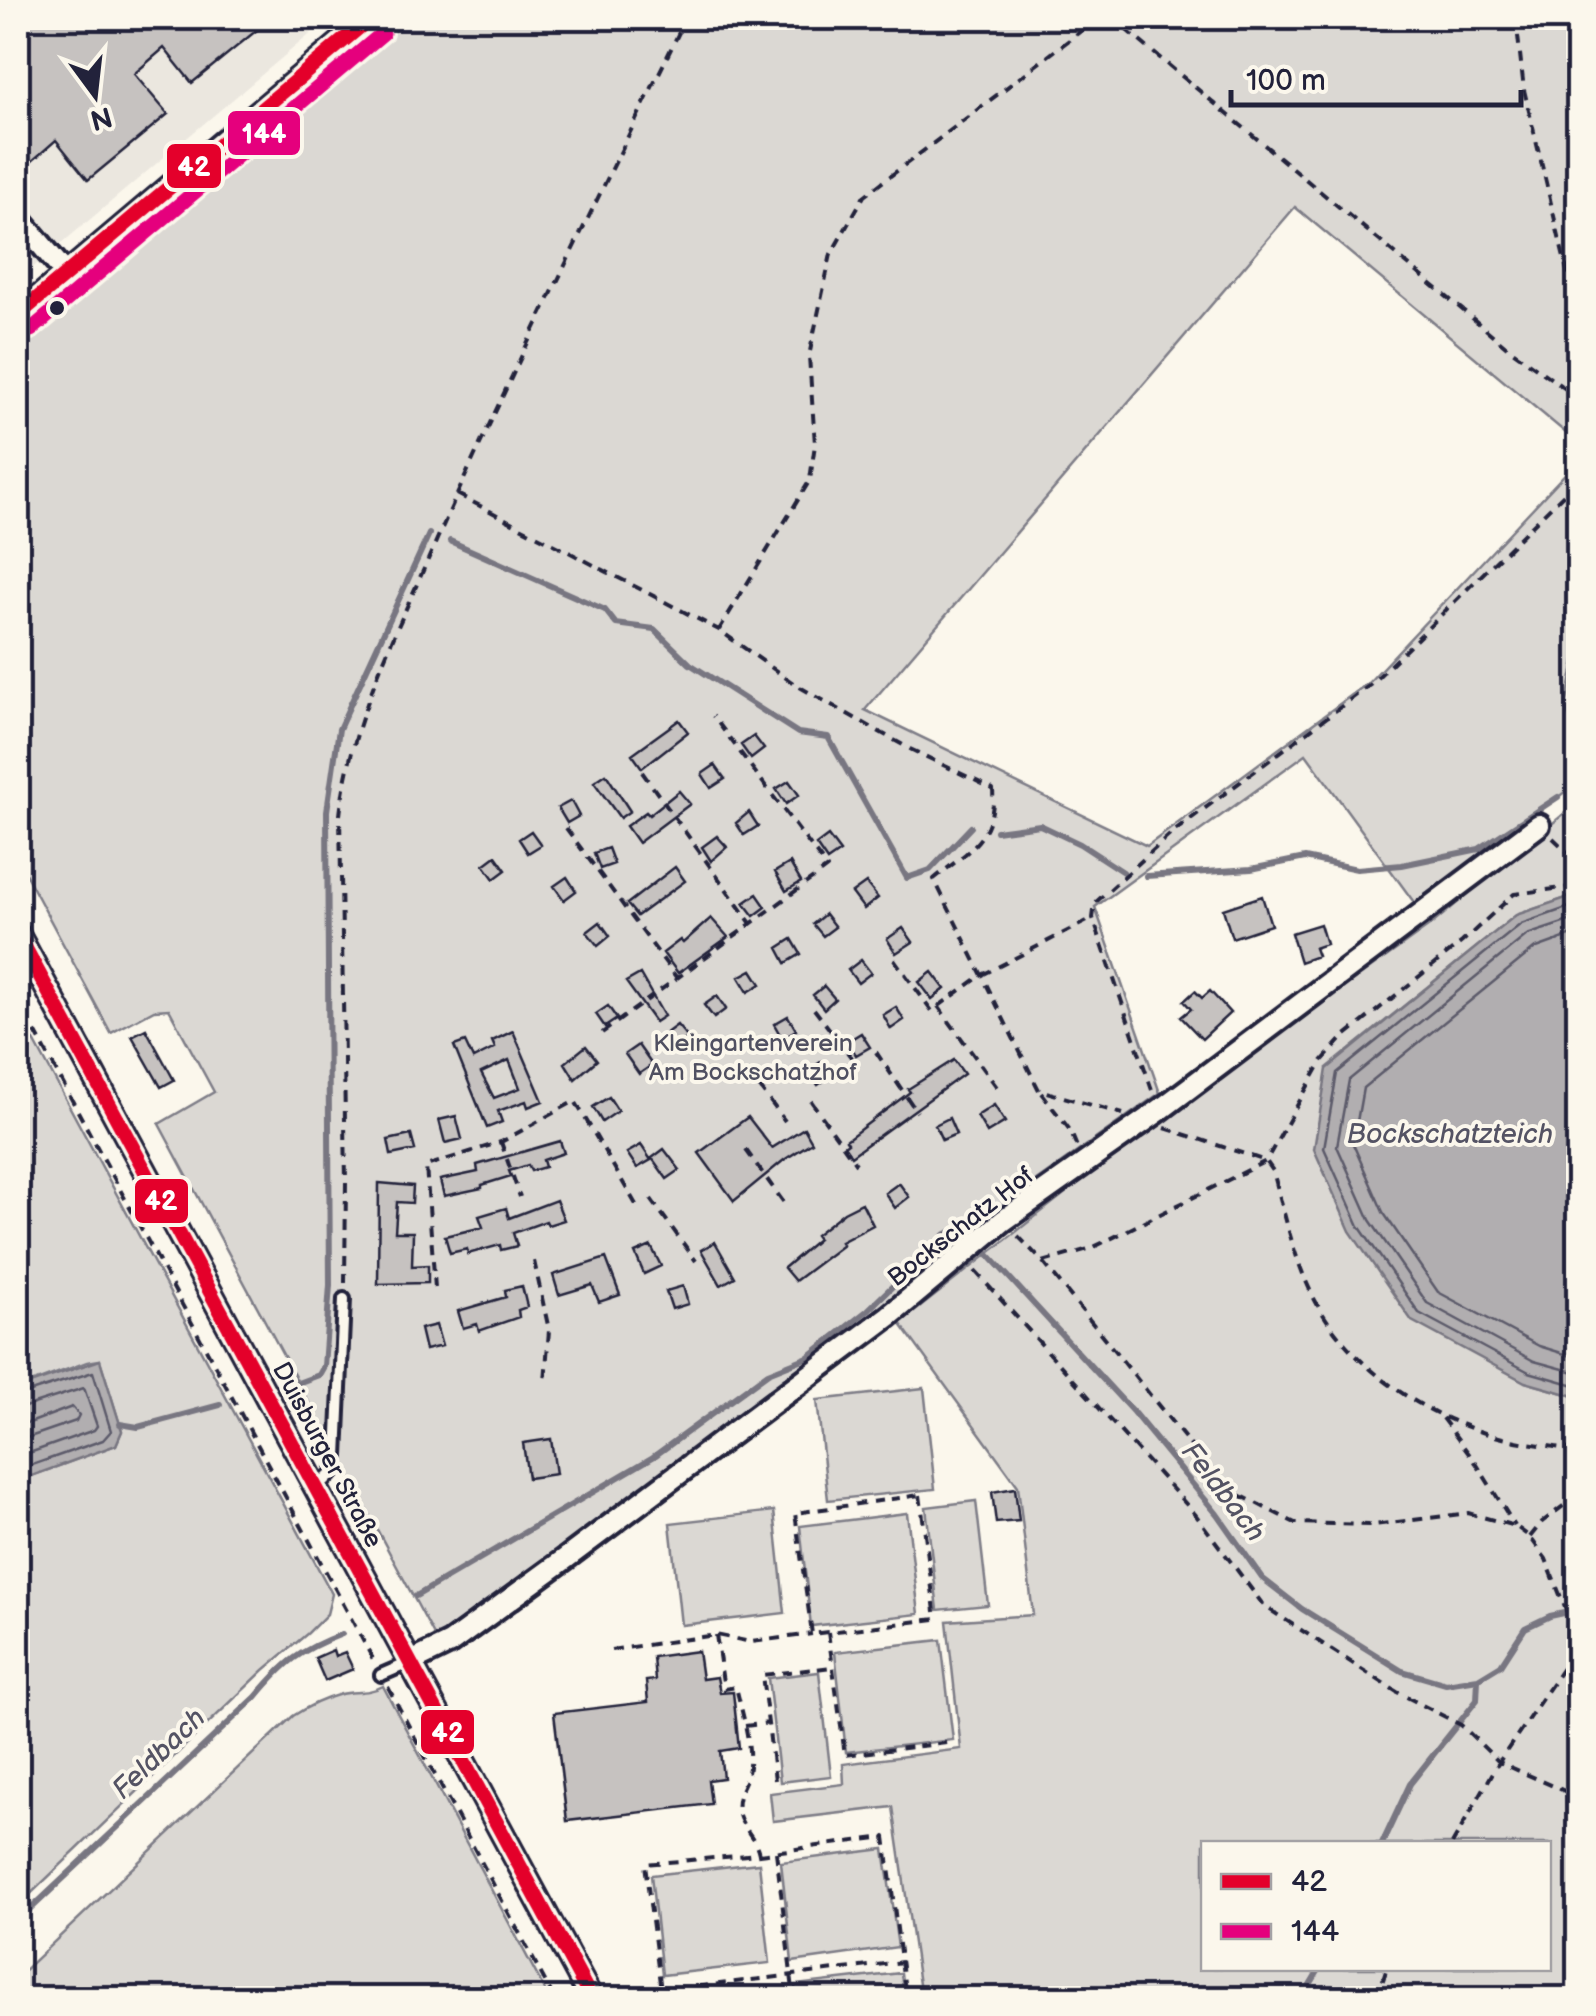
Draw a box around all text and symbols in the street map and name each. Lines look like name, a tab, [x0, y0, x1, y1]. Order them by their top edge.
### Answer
north arrow	[45, 45, 145, 145]
scale bar	[1231, 45, 1521, 107]
text: 100 m	[1246, 63, 1326, 99]
text: N	[87, 99, 116, 136]
line badge: 144	[226, 109, 302, 157]
text: 144	[242, 118, 287, 151]
line badge: 42	[165, 142, 223, 190]
text: 42	[177, 151, 211, 184]
unlabelled marker	[47, 298, 67, 318]
park label: Kleingartenverein Am Bockschatzhof	[649, 1028, 858, 1088]
water label: Bockschatzteich	[1347, 1118, 1553, 1151]
street label: Bockschatz Hof	[882, 1160, 1040, 1294]
line badge: 42	[133, 1177, 190, 1225]
text: 42	[144, 1185, 178, 1218]
street label: Duisburger Straße	[265, 1357, 389, 1553]
water label: Feldbach	[1174, 1436, 1272, 1548]
water label: Feldbach	[106, 1702, 212, 1806]
line badge: 42	[419, 1708, 476, 1756]
text: 42	[431, 1717, 465, 1750]
legend	[1201, 1841, 1551, 1971]
text: 42	[1291, 1864, 1327, 1900]
text: 144	[1291, 1914, 1339, 1950]

